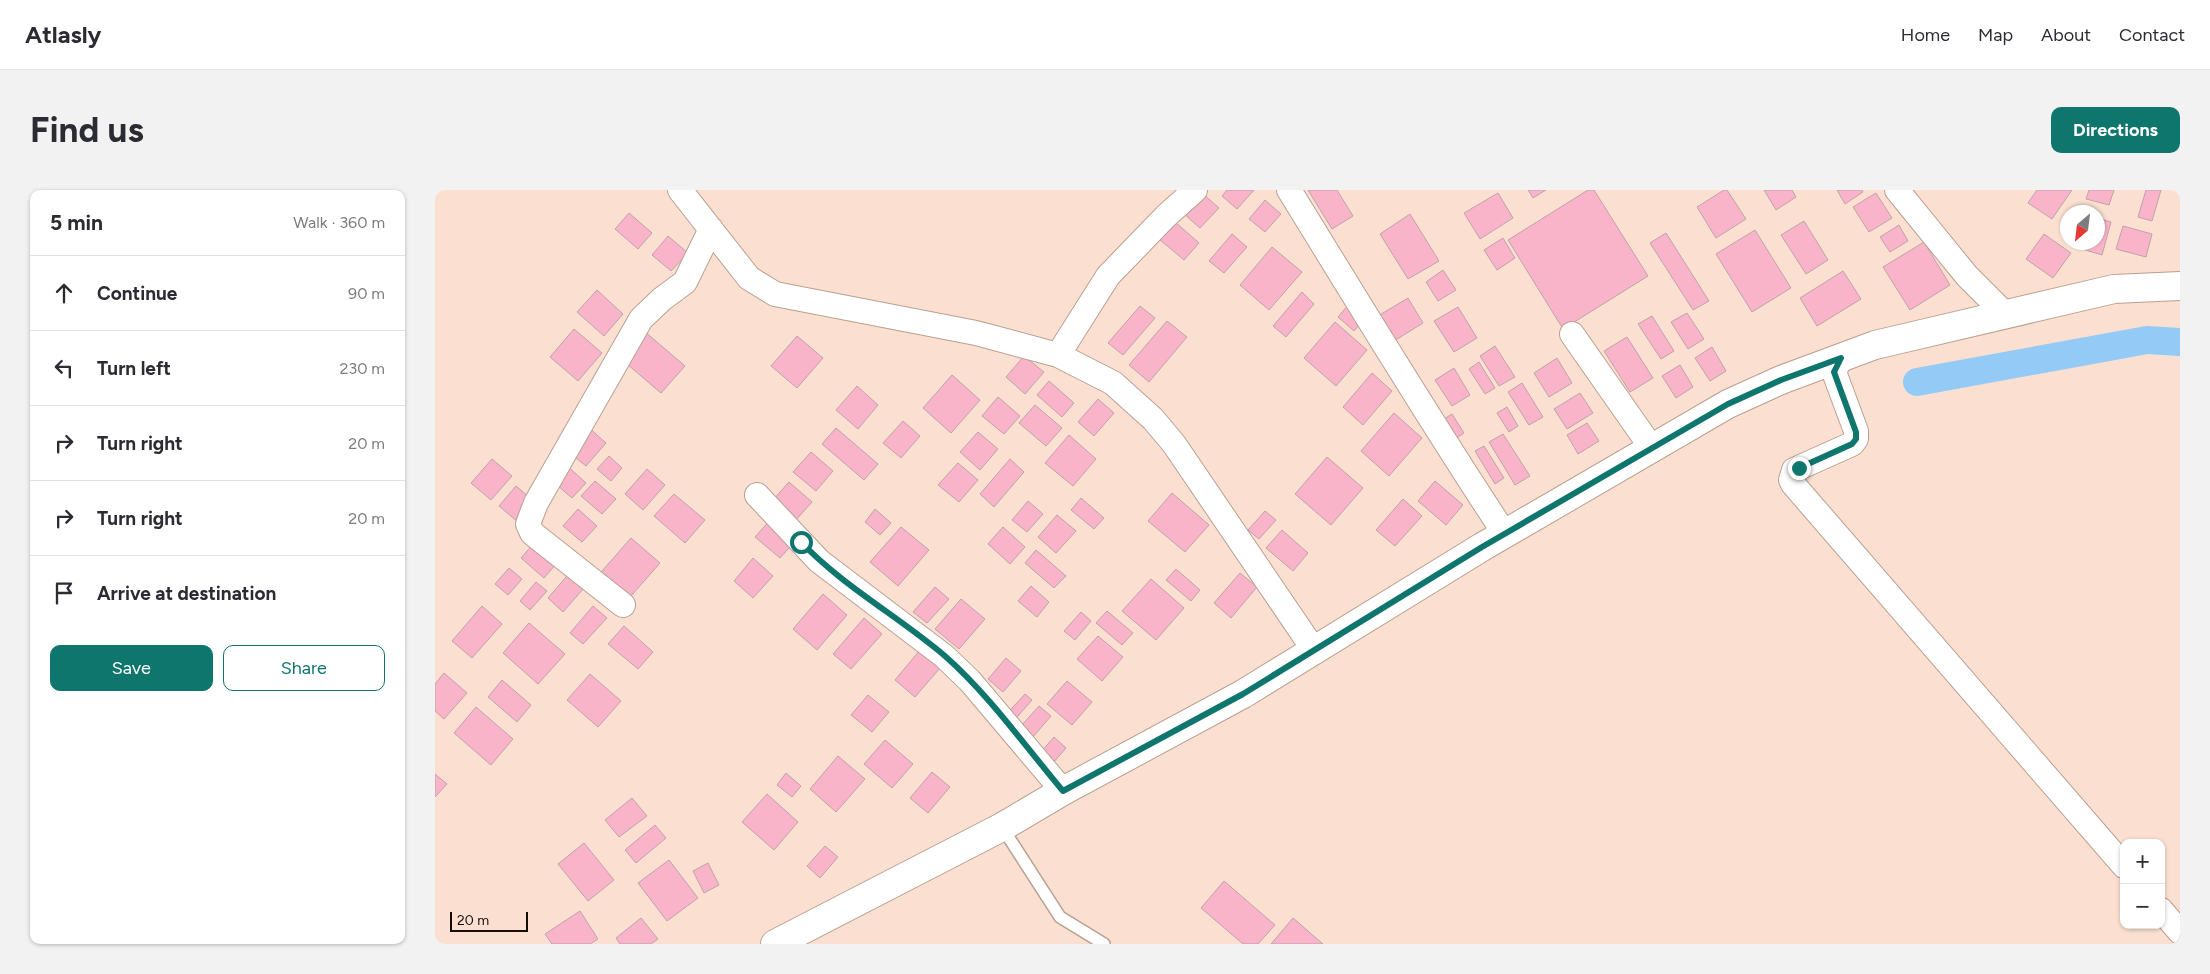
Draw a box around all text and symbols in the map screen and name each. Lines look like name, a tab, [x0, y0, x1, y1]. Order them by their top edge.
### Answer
text: Atlasly	[25, 20, 101, 49]
text: Home	[1901, 24, 1950, 46]
text: Map	[1978, 24, 2013, 46]
text: About	[2041, 24, 2091, 46]
text: Contact	[2119, 24, 2185, 46]
button: Directions	[2051, 107, 2180, 153]
text: Find us	[30, 109, 144, 151]
north arrow	[2060, 205, 2105, 250]
text: 5 min	[50, 210, 103, 235]
text: Walk · 360 m	[293, 213, 385, 232]
icon: ahead	[50, 279, 78, 307]
text: Continue	[97, 282, 177, 305]
text: 90 m	[348, 284, 385, 303]
icon: left	[50, 354, 78, 382]
text: Turn left	[97, 357, 171, 380]
text: 230 m	[340, 359, 385, 378]
icon: right	[50, 429, 78, 457]
text: Turn right	[97, 432, 183, 455]
text: 20 m	[348, 434, 385, 453]
route end	[1788, 457, 1811, 480]
icon: right	[50, 504, 78, 532]
text: Turn right	[97, 507, 183, 530]
text: 20 m	[348, 509, 385, 528]
route start	[790, 531, 813, 554]
icon: arrive	[50, 579, 78, 607]
text: Arrive at destination	[97, 582, 276, 605]
button: Save	[50, 645, 213, 691]
button: Share	[223, 645, 385, 691]
map controls	[2120, 839, 2165, 929]
button: +	[2120, 839, 2165, 884]
button: −	[2120, 884, 2165, 929]
scale bar	[450, 909, 527, 932]
text: 20 m	[457, 912, 489, 929]

